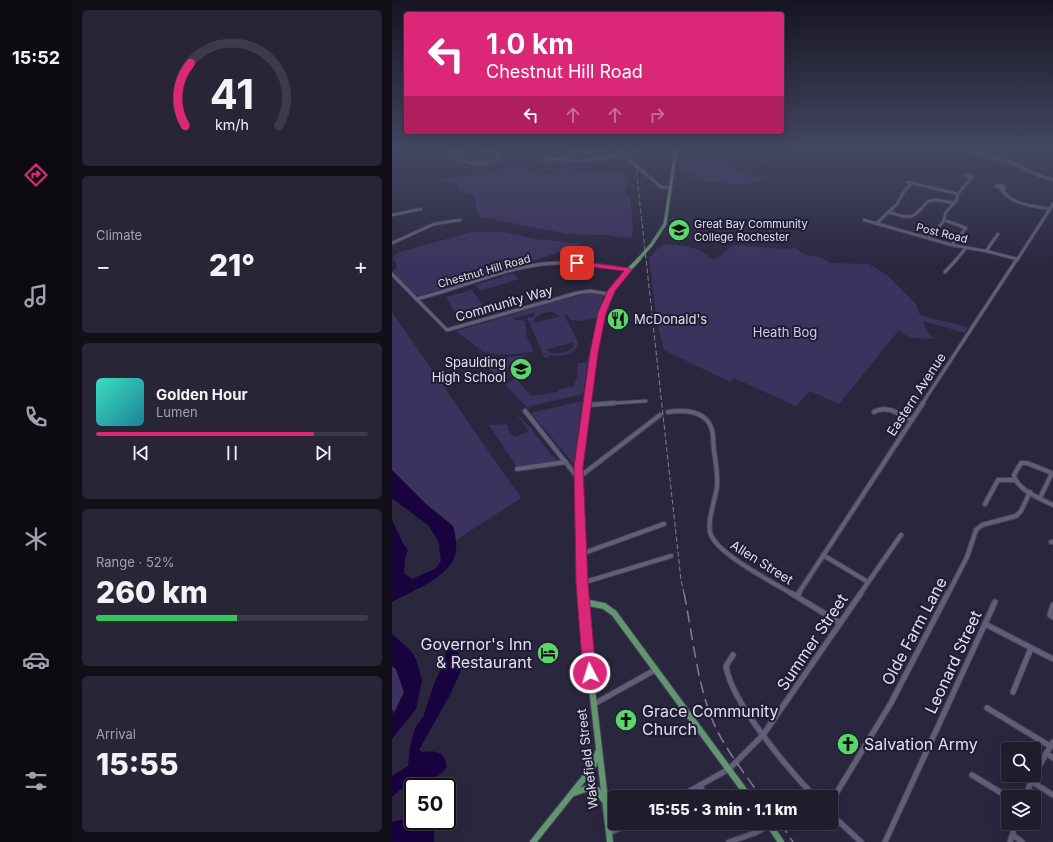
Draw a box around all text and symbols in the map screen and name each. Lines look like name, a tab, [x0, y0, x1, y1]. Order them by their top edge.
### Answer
text: 1.0 km	[486, 27, 574, 61]
icon: left	[420, 28, 472, 80]
text: 15:52	[12, 47, 60, 68]
text: Chestnut Hill Road	[486, 61, 643, 82]
text: 41	[210, 69, 254, 119]
icon: left	[520, 104, 542, 126]
icon: ahead	[562, 104, 584, 126]
icon: ahead	[604, 104, 626, 126]
icon: right	[646, 104, 668, 126]
text: km/h	[215, 116, 249, 133]
icon: directions	[22, 161, 50, 189]
school or university icon: Great Bay Community College Rochester	[666, 217, 692, 243]
place label: Great Bay Community College Rochester	[694, 217, 808, 244]
street label: Post Road	[915, 220, 969, 246]
text: Climate	[96, 227, 142, 243]
pin	[560, 246, 594, 280]
text: 21°	[209, 247, 255, 283]
street label: Chestnut Hill Road	[436, 251, 532, 291]
icon: arrive	[566, 252, 588, 274]
text: −	[96, 253, 111, 279]
text: +	[353, 253, 368, 279]
street label: Community Way	[453, 281, 555, 325]
icon: music	[22, 282, 50, 310]
restaurant icon: McDonald's	[605, 306, 631, 332]
place label: McDonald's	[634, 311, 707, 327]
park label: Heath Bog	[753, 324, 817, 340]
street label: Eastern Avenue	[883, 349, 949, 439]
place label: Spaulding High School	[432, 354, 506, 385]
school or university icon: Spaulding High School	[508, 356, 534, 382]
text: Golden Hour	[156, 385, 248, 404]
icon: phone	[22, 403, 50, 431]
text: Lumen	[156, 404, 198, 420]
icon: previous	[130, 442, 152, 464]
icon: pause	[221, 442, 243, 464]
icon: next	[312, 442, 334, 464]
icon: climate	[22, 525, 50, 553]
street label: Allen Street	[728, 536, 796, 588]
text: Range · 52%	[96, 554, 175, 570]
text: 260 km	[96, 574, 208, 610]
street label: Olde Farm Lane	[877, 574, 951, 688]
street label: Summer Street	[772, 590, 852, 694]
street label: Leonard Street	[920, 607, 986, 717]
place label: Governor's Inn & Restaurant	[420, 634, 532, 672]
hotel icon: Governor's Inn & Restaurant	[535, 640, 561, 666]
icon: car	[22, 646, 50, 674]
position arrow	[569, 652, 611, 694]
place label: Grace Community Church	[642, 701, 779, 739]
church icon: Grace Community Church	[613, 707, 639, 733]
street label: Wakefield Street	[573, 708, 601, 810]
text: Arrival	[96, 726, 136, 742]
church icon: Salvation Army	[835, 731, 861, 757]
place label: Salvation Army	[864, 734, 978, 754]
map controls	[1001, 742, 1041, 830]
button: search	[1001, 742, 1041, 782]
text: 15:55	[96, 746, 179, 782]
icon: filters	[22, 767, 50, 795]
speed limit sign: 50	[404, 778, 456, 830]
button: layers	[1001, 790, 1041, 830]
text: 15:55 · 3 min · 1.1 km	[649, 800, 798, 819]

